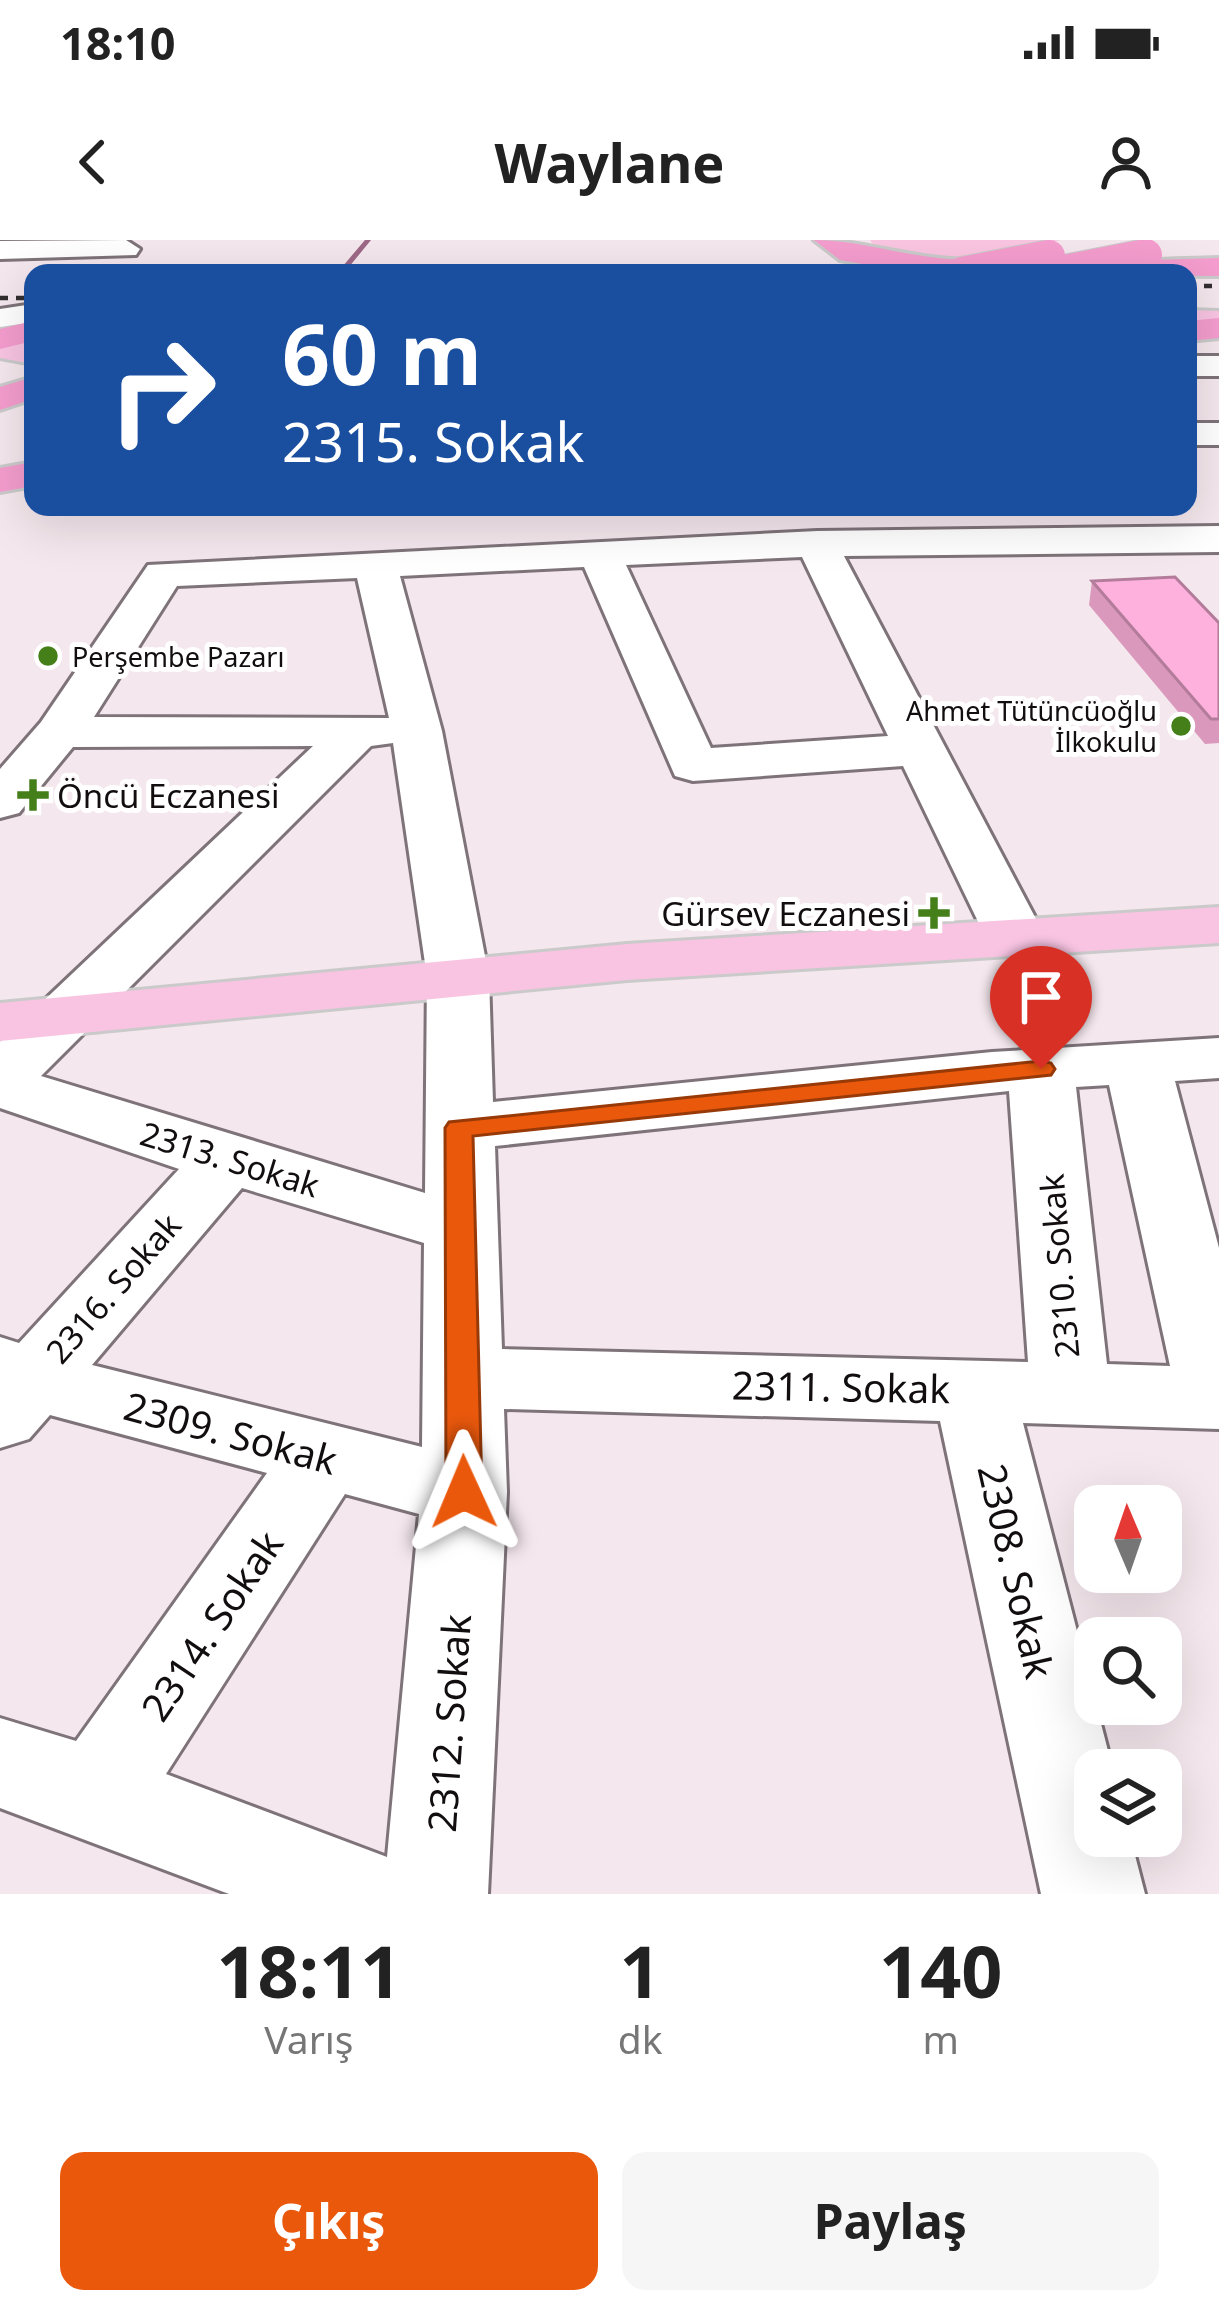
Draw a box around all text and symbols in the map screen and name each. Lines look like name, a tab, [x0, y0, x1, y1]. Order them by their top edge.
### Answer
text: 18:10	[60, 12, 176, 73]
text: Waylane	[494, 125, 725, 199]
icon: back	[60, 129, 126, 195]
icon: person	[1093, 129, 1159, 195]
text: 60 m	[282, 295, 482, 410]
icon: right	[84, 312, 240, 468]
text: 2315. Sokak	[282, 404, 584, 478]
place label: Perşembe Pazarı	[72, 638, 284, 675]
marker: Perşembe Pazarı	[35, 643, 61, 669]
place label: Ahmet Tütüncüoğlu İlkokulu	[906, 692, 1157, 760]
marker: Ahmet Tütüncüoğlu İlkokulu	[1168, 713, 1194, 739]
place label: Öncü Eczanesi	[57, 773, 280, 818]
marker: Öncü Eczanesi	[20, 782, 46, 808]
place label: Gürsev Eczanesi	[661, 891, 910, 936]
marker: Gürsev Eczanesi	[921, 900, 947, 926]
pin	[990, 946, 1092, 1069]
icon: arrive	[1008, 964, 1074, 1030]
street label: 2313. Sokak	[135, 1110, 325, 1208]
street label: 2310. Sokak	[1029, 1172, 1089, 1360]
street label: 2316. Sokak	[35, 1203, 191, 1372]
street label: 2311. Sokak	[731, 1358, 951, 1414]
street label: 2309. Sokak	[119, 1378, 343, 1486]
position arrow	[401, 1429, 527, 1555]
street label: 2308. Sokak	[967, 1459, 1067, 1684]
north arrow	[1074, 1485, 1182, 1593]
map controls	[1074, 1485, 1182, 1857]
street label: 2314. Sokak	[128, 1520, 294, 1730]
street label: 2312. Sokak	[414, 1612, 482, 1834]
button: search	[1074, 1617, 1182, 1725]
button: layers	[1074, 1749, 1182, 1857]
text: 18:11	[216, 1921, 401, 2019]
text: 1	[620, 1921, 661, 2019]
text: 140	[879, 1921, 1003, 2019]
text: Varış	[264, 2012, 354, 2065]
text: dk	[618, 2012, 663, 2065]
text: m	[923, 2012, 959, 2065]
button: Çıkış	[60, 2152, 598, 2290]
button: Paylaş	[622, 2152, 1159, 2290]

